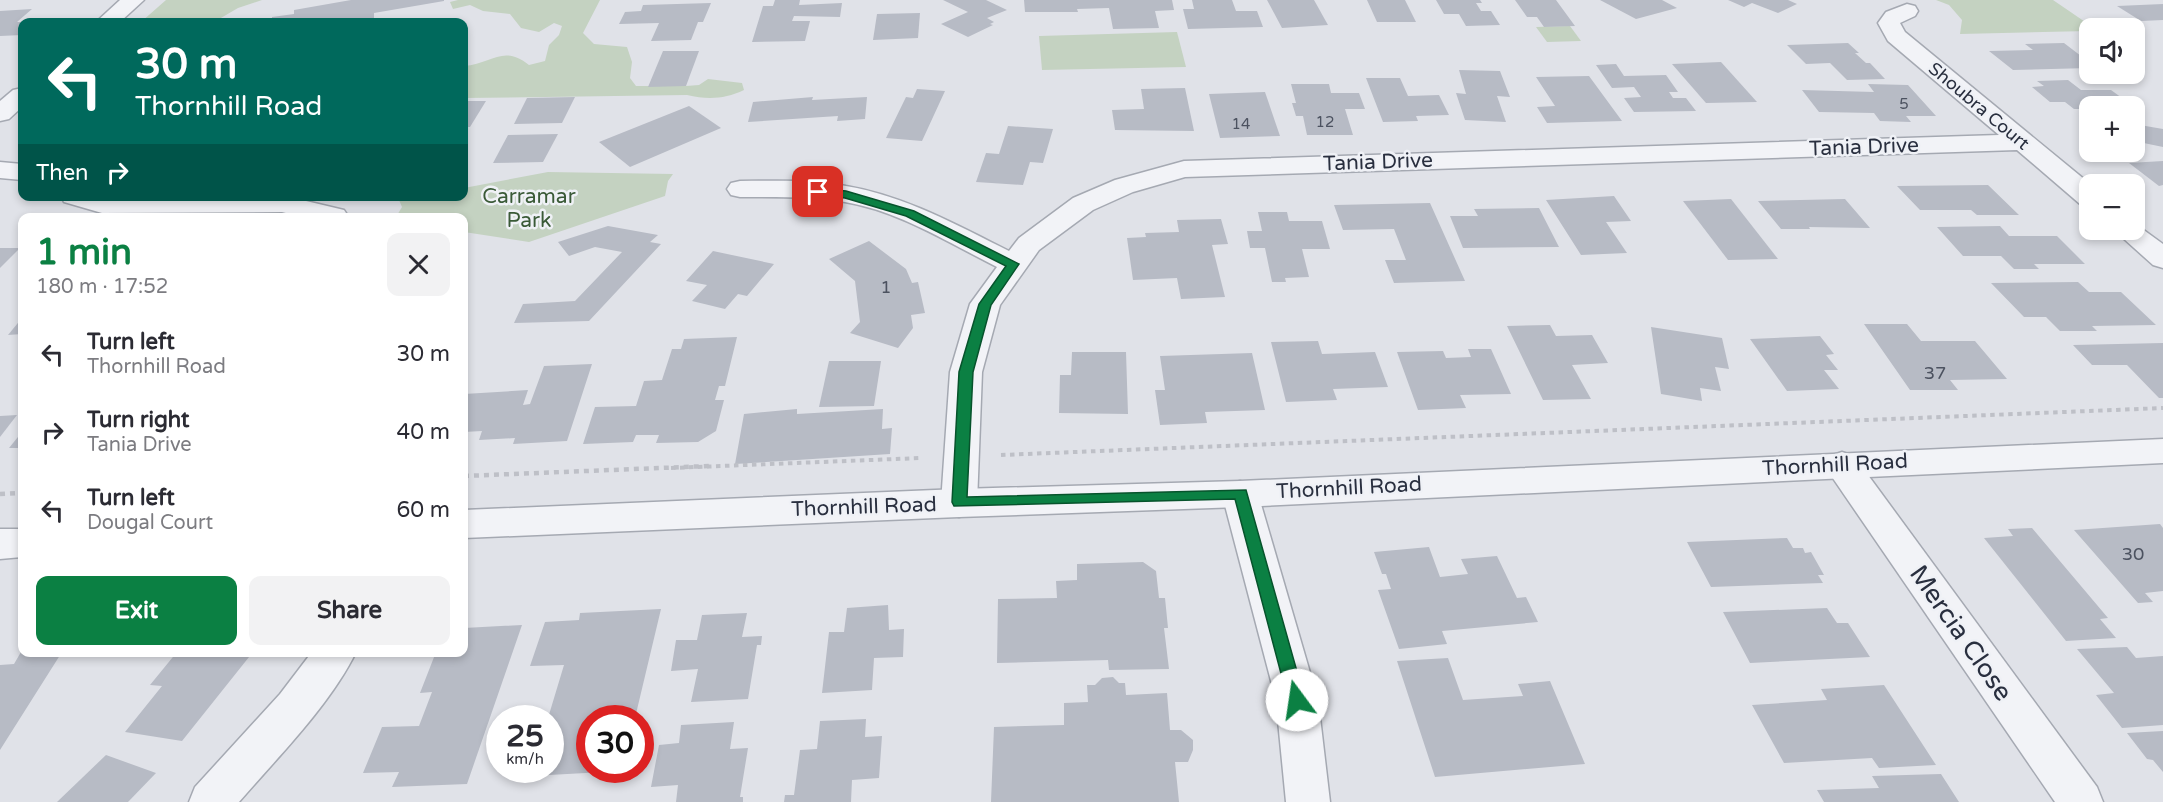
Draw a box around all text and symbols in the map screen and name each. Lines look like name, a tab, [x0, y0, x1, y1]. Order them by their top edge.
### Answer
map controls	[2079, 18, 2145, 240]
button: sound	[2079, 18, 2145, 84]
text: 30 m	[135, 39, 237, 90]
icon: left	[36, 42, 114, 120]
street label: Shoubra Court	[1924, 57, 2034, 155]
text: Thornhill Road	[135, 90, 322, 123]
house number: 5	[1899, 95, 1909, 113]
button: +	[2079, 96, 2145, 162]
house number: 12	[1316, 113, 1334, 131]
house number: 14	[1232, 115, 1250, 133]
street label: Tania Drive	[1809, 133, 1919, 161]
street label: Tania Drive	[1323, 148, 1433, 176]
icon: right	[101, 156, 134, 189]
text: Then	[36, 160, 89, 186]
pin	[792, 166, 843, 217]
button: −	[2079, 174, 2145, 240]
icon: arrive	[801, 175, 834, 208]
park label: Carramar Park	[482, 184, 576, 233]
text: 1 min	[36, 231, 132, 274]
button: close	[387, 233, 450, 296]
text: 180 m · 17:52	[36, 275, 168, 299]
house number: 1	[880, 276, 892, 298]
text: Turn left	[87, 329, 175, 355]
icon: left	[36, 338, 69, 371]
text: 30 m	[396, 341, 450, 367]
text: Thornhill Road	[87, 355, 226, 379]
house number: 37	[1924, 362, 1946, 384]
text: Turn right	[87, 407, 189, 433]
icon: right	[36, 416, 69, 449]
text: 40 m	[396, 419, 450, 445]
text: Tania Drive	[87, 433, 192, 457]
street label: Thornhill Road	[1762, 449, 1908, 481]
street label: Thornhill Road	[1276, 472, 1422, 504]
text: Turn left	[87, 485, 175, 511]
street label: Thornhill Road	[791, 492, 937, 522]
icon: left	[36, 494, 69, 527]
text: 60 m	[396, 497, 450, 523]
text: Dougal Court	[87, 511, 213, 535]
house number: 30	[2122, 543, 2144, 565]
street label: Mercia Close	[1903, 559, 2019, 707]
button: Exit	[36, 576, 237, 645]
button: Share	[249, 576, 450, 645]
position arrow	[1265, 668, 1329, 732]
speed limit sign: 30	[576, 705, 654, 783]
text: 25	[506, 718, 544, 755]
text: km/h	[506, 750, 544, 768]

